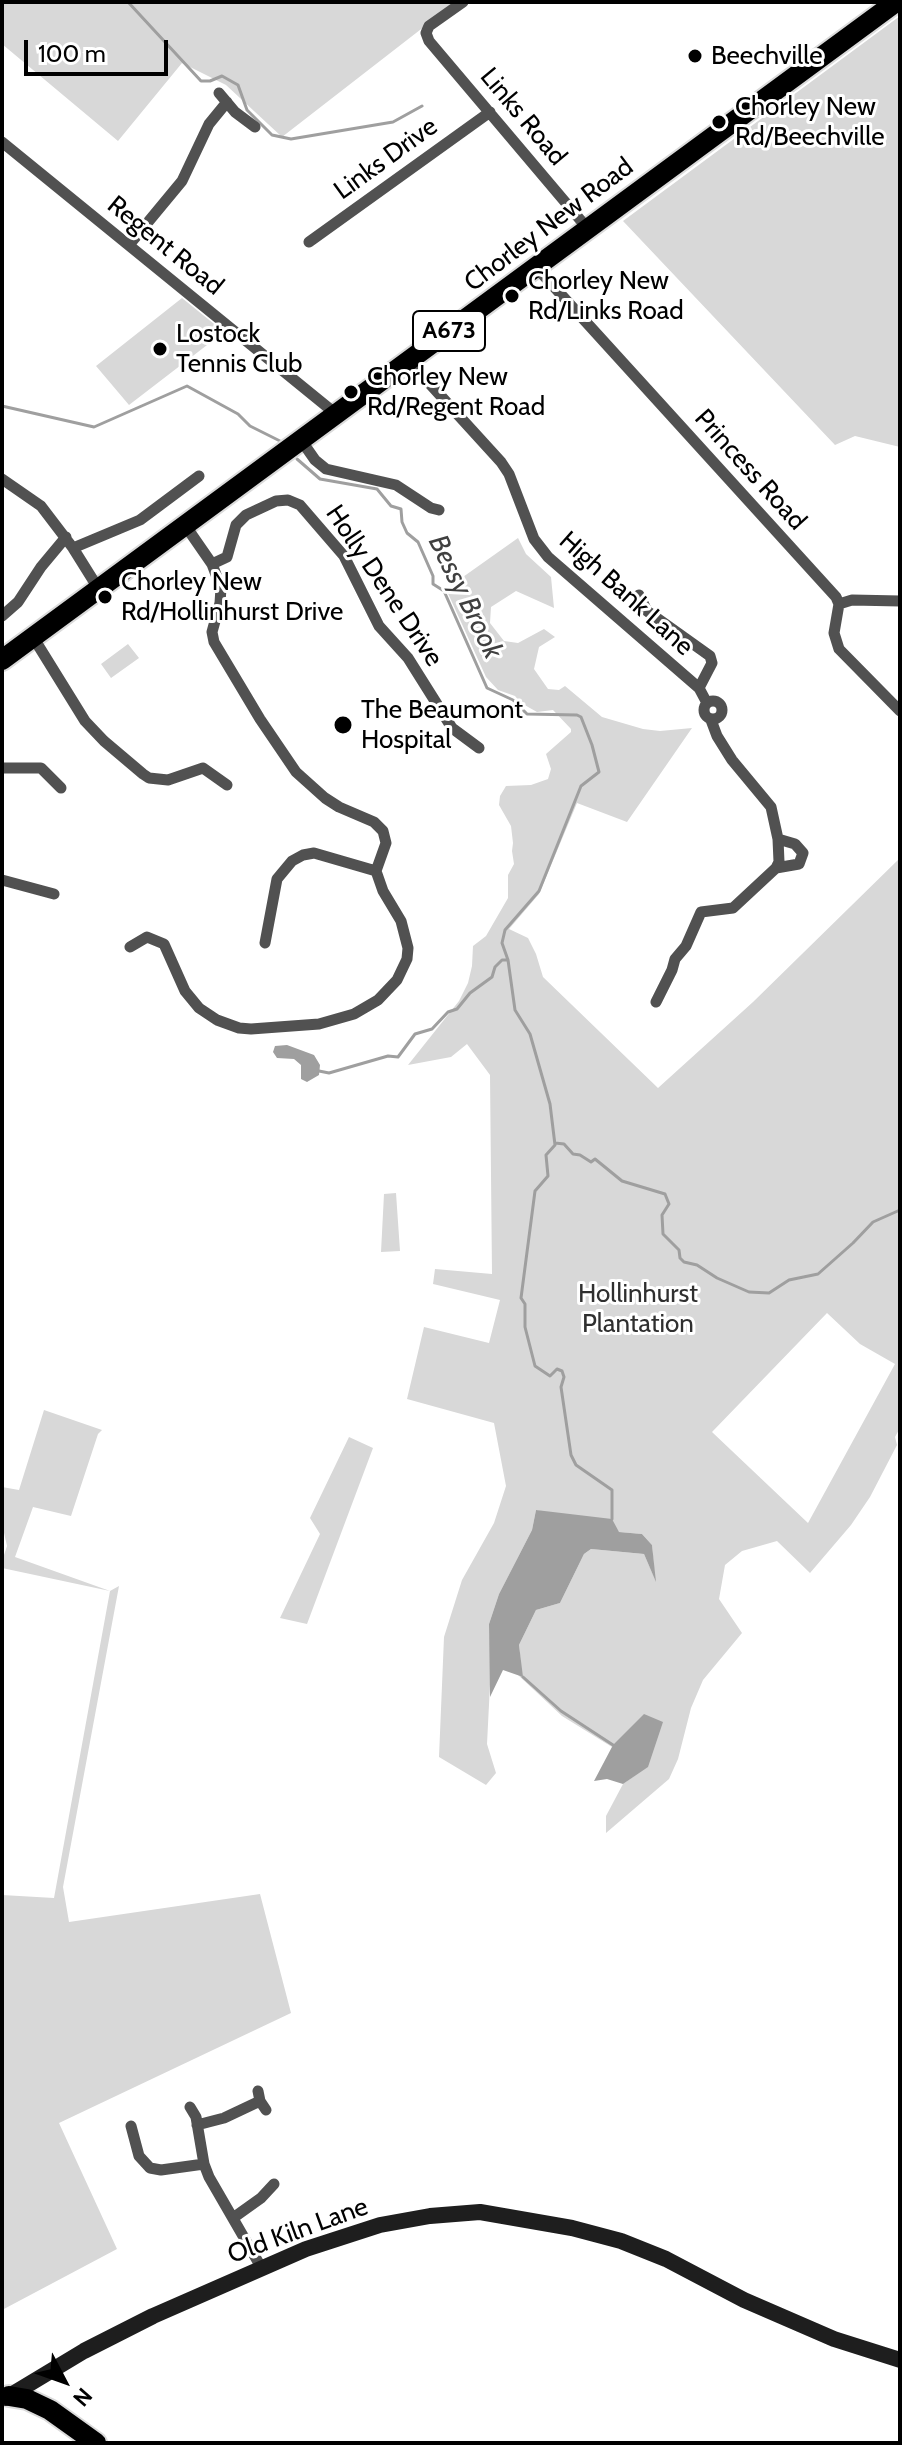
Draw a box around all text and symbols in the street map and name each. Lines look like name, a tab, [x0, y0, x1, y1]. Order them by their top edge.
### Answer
scale bar	[28, 24, 172, 74]
text: 100 m	[38, 39, 106, 68]
place label: Beechville	[711, 40, 822, 72]
marker: Beechville	[686, 47, 704, 65]
street label: Links Road	[473, 62, 573, 172]
place label: Chorley New Rd/Beechville	[735, 91, 884, 152]
street label: Links Drive	[328, 111, 444, 207]
marker: Chorley New Rd/Beechville	[710, 113, 728, 131]
street label: Chorley New Road	[458, 151, 640, 299]
street label: Regent Road	[101, 190, 229, 302]
place label: Chorley New Rd/Links Road	[528, 265, 684, 326]
marker: Chorley New Rd/Links Road	[503, 287, 521, 305]
road number: A673	[413, 311, 485, 351]
place label: Lostock Tennis Club	[176, 318, 303, 380]
marker: Lostock Tennis Club	[151, 340, 169, 358]
place label: Chorley New Rd/Regent Road	[367, 361, 545, 422]
marker: Chorley New Rd/Regent Road	[342, 383, 360, 401]
street label: Princess Road	[688, 403, 812, 537]
street label: Holly Dene Drive	[319, 500, 449, 672]
street label: High Bank Lane	[552, 526, 700, 662]
water label: Bessy Brook	[421, 530, 509, 664]
place label: Chorley New Rd/Hollinhurst Drive	[121, 566, 343, 628]
marker: Chorley New Rd/Hollinhurst Drive	[96, 588, 114, 606]
place label: The Beaumont Hospital	[361, 694, 523, 756]
marker: The Beaumont Hospital	[332, 714, 354, 736]
park label: Hollinhurst Plantation	[578, 1278, 698, 1340]
street label: Old Kiln Lane	[224, 2191, 372, 2271]
north arrow	[24, 2341, 104, 2421]
text: N	[67, 2382, 98, 2412]

